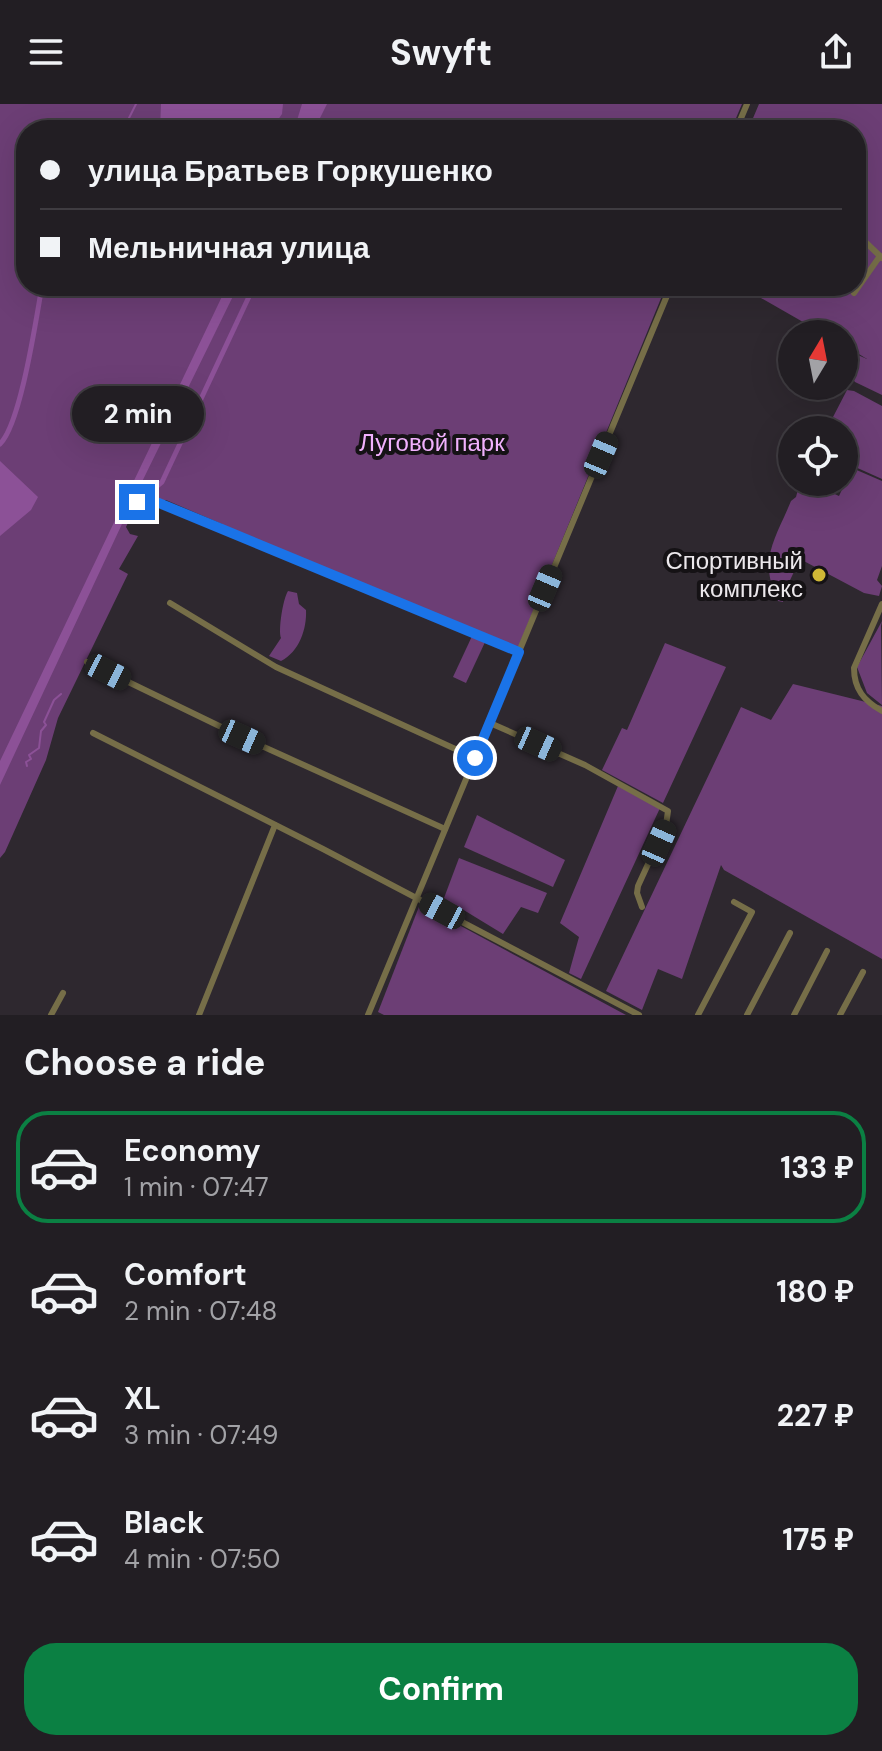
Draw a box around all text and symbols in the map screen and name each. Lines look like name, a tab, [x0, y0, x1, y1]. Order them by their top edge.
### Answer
text: Swyft	[390, 29, 492, 76]
icon: menu	[24, 30, 68, 74]
icon: share	[814, 30, 858, 74]
text: улица Братьев Горкушенко	[88, 151, 493, 190]
text: Мельничная улица	[88, 228, 370, 267]
north arrow	[778, 320, 858, 400]
map controls	[778, 320, 858, 496]
callout: 2 min	[71, 386, 203, 442]
text: 2 min	[104, 397, 172, 431]
button: locate	[778, 416, 858, 496]
park label: Луговой парк	[359, 427, 505, 458]
car	[581, 428, 621, 482]
route end	[119, 484, 155, 520]
place label: Спортивный комплекс	[665, 545, 803, 604]
car	[525, 561, 565, 615]
marker: Спортивный комплекс	[810, 566, 828, 584]
car	[81, 650, 135, 694]
car	[215, 716, 269, 758]
car	[511, 723, 565, 765]
route start	[457, 740, 493, 776]
car	[638, 816, 680, 870]
car	[415, 889, 469, 933]
text: Choose a ride	[24, 1039, 265, 1086]
icon: car	[28, 1131, 100, 1203]
text: Economy	[124, 1131, 261, 1170]
text: 133 ₽	[780, 1148, 854, 1187]
text: 1 min · 07:47	[124, 1170, 269, 1204]
icon: car	[28, 1255, 100, 1327]
text: Comfort	[124, 1255, 247, 1294]
text: 180 ₽	[776, 1272, 854, 1311]
text: 2 min · 07:48	[124, 1294, 277, 1328]
icon: car	[28, 1379, 100, 1451]
text: XL	[124, 1379, 161, 1418]
text: 227 ₽	[777, 1396, 854, 1435]
text: 3 min · 07:49	[124, 1418, 278, 1452]
icon: car	[28, 1503, 100, 1575]
text: Black	[124, 1503, 204, 1542]
text: 175 ₽	[782, 1520, 854, 1559]
text: 4 min · 07:50	[124, 1542, 280, 1576]
button: Confirm	[24, 1643, 858, 1735]

